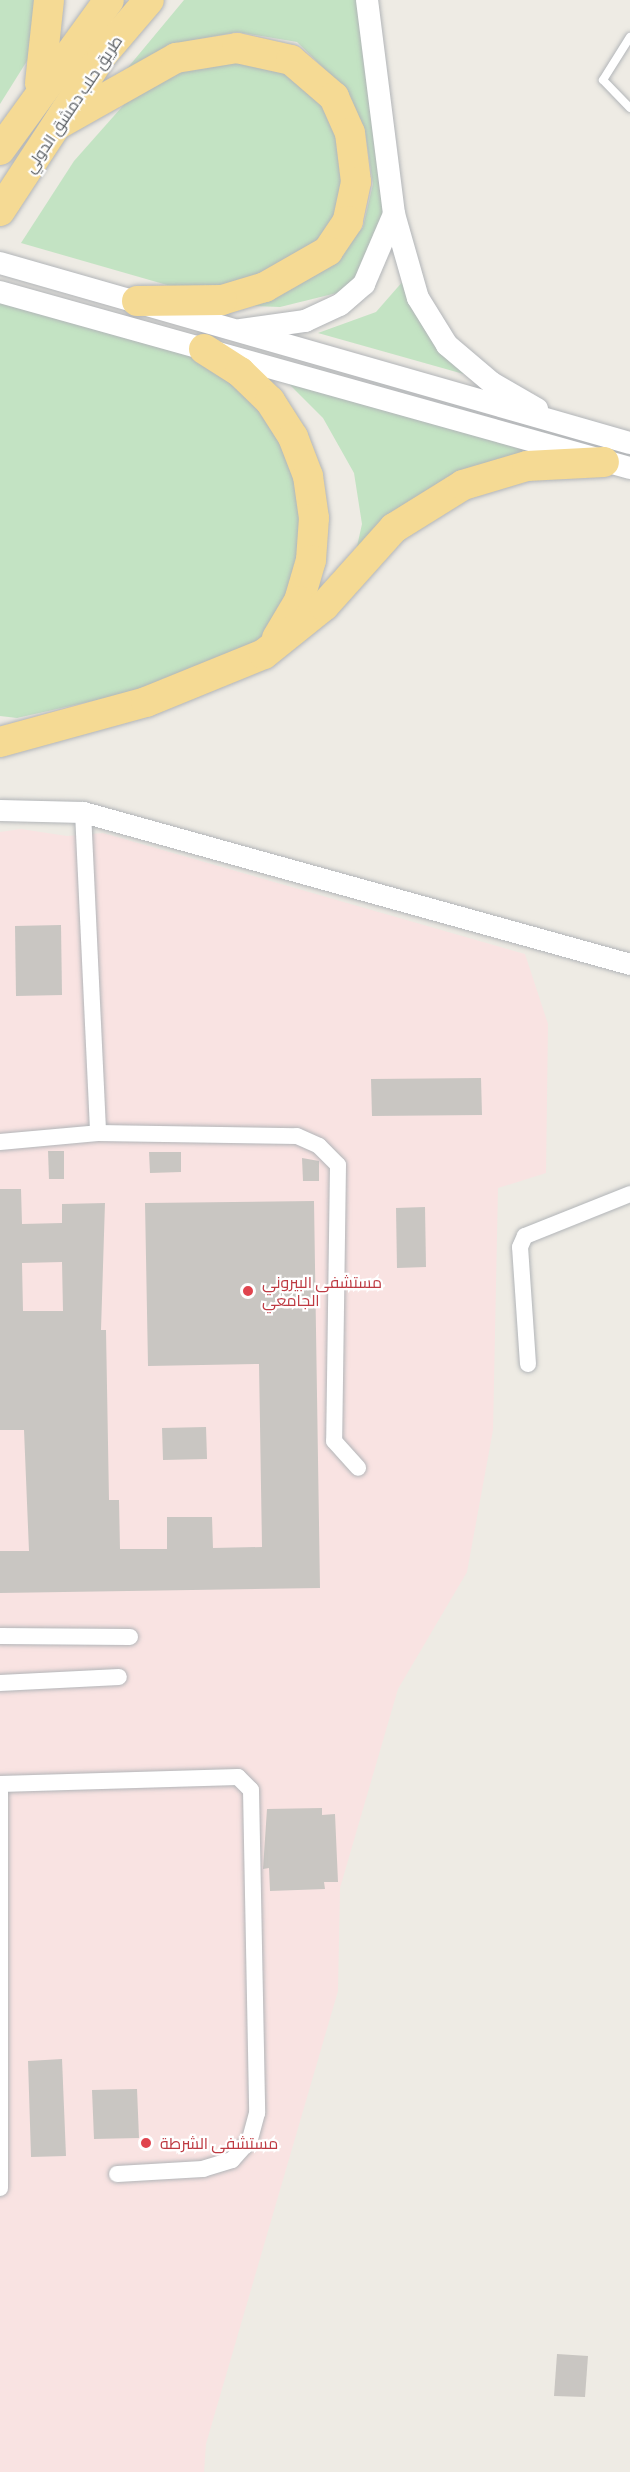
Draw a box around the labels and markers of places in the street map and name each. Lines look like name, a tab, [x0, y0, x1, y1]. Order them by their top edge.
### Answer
place label: مستشفى البيروني الجامعي	[262, 1272, 382, 1310]
marker: مستشفى البيروني الجامعي	[239, 1282, 257, 1300]
place label: مستشفى الشرطة	[160, 2133, 278, 2153]
marker: مستشفى الشرطة	[137, 2134, 155, 2152]

